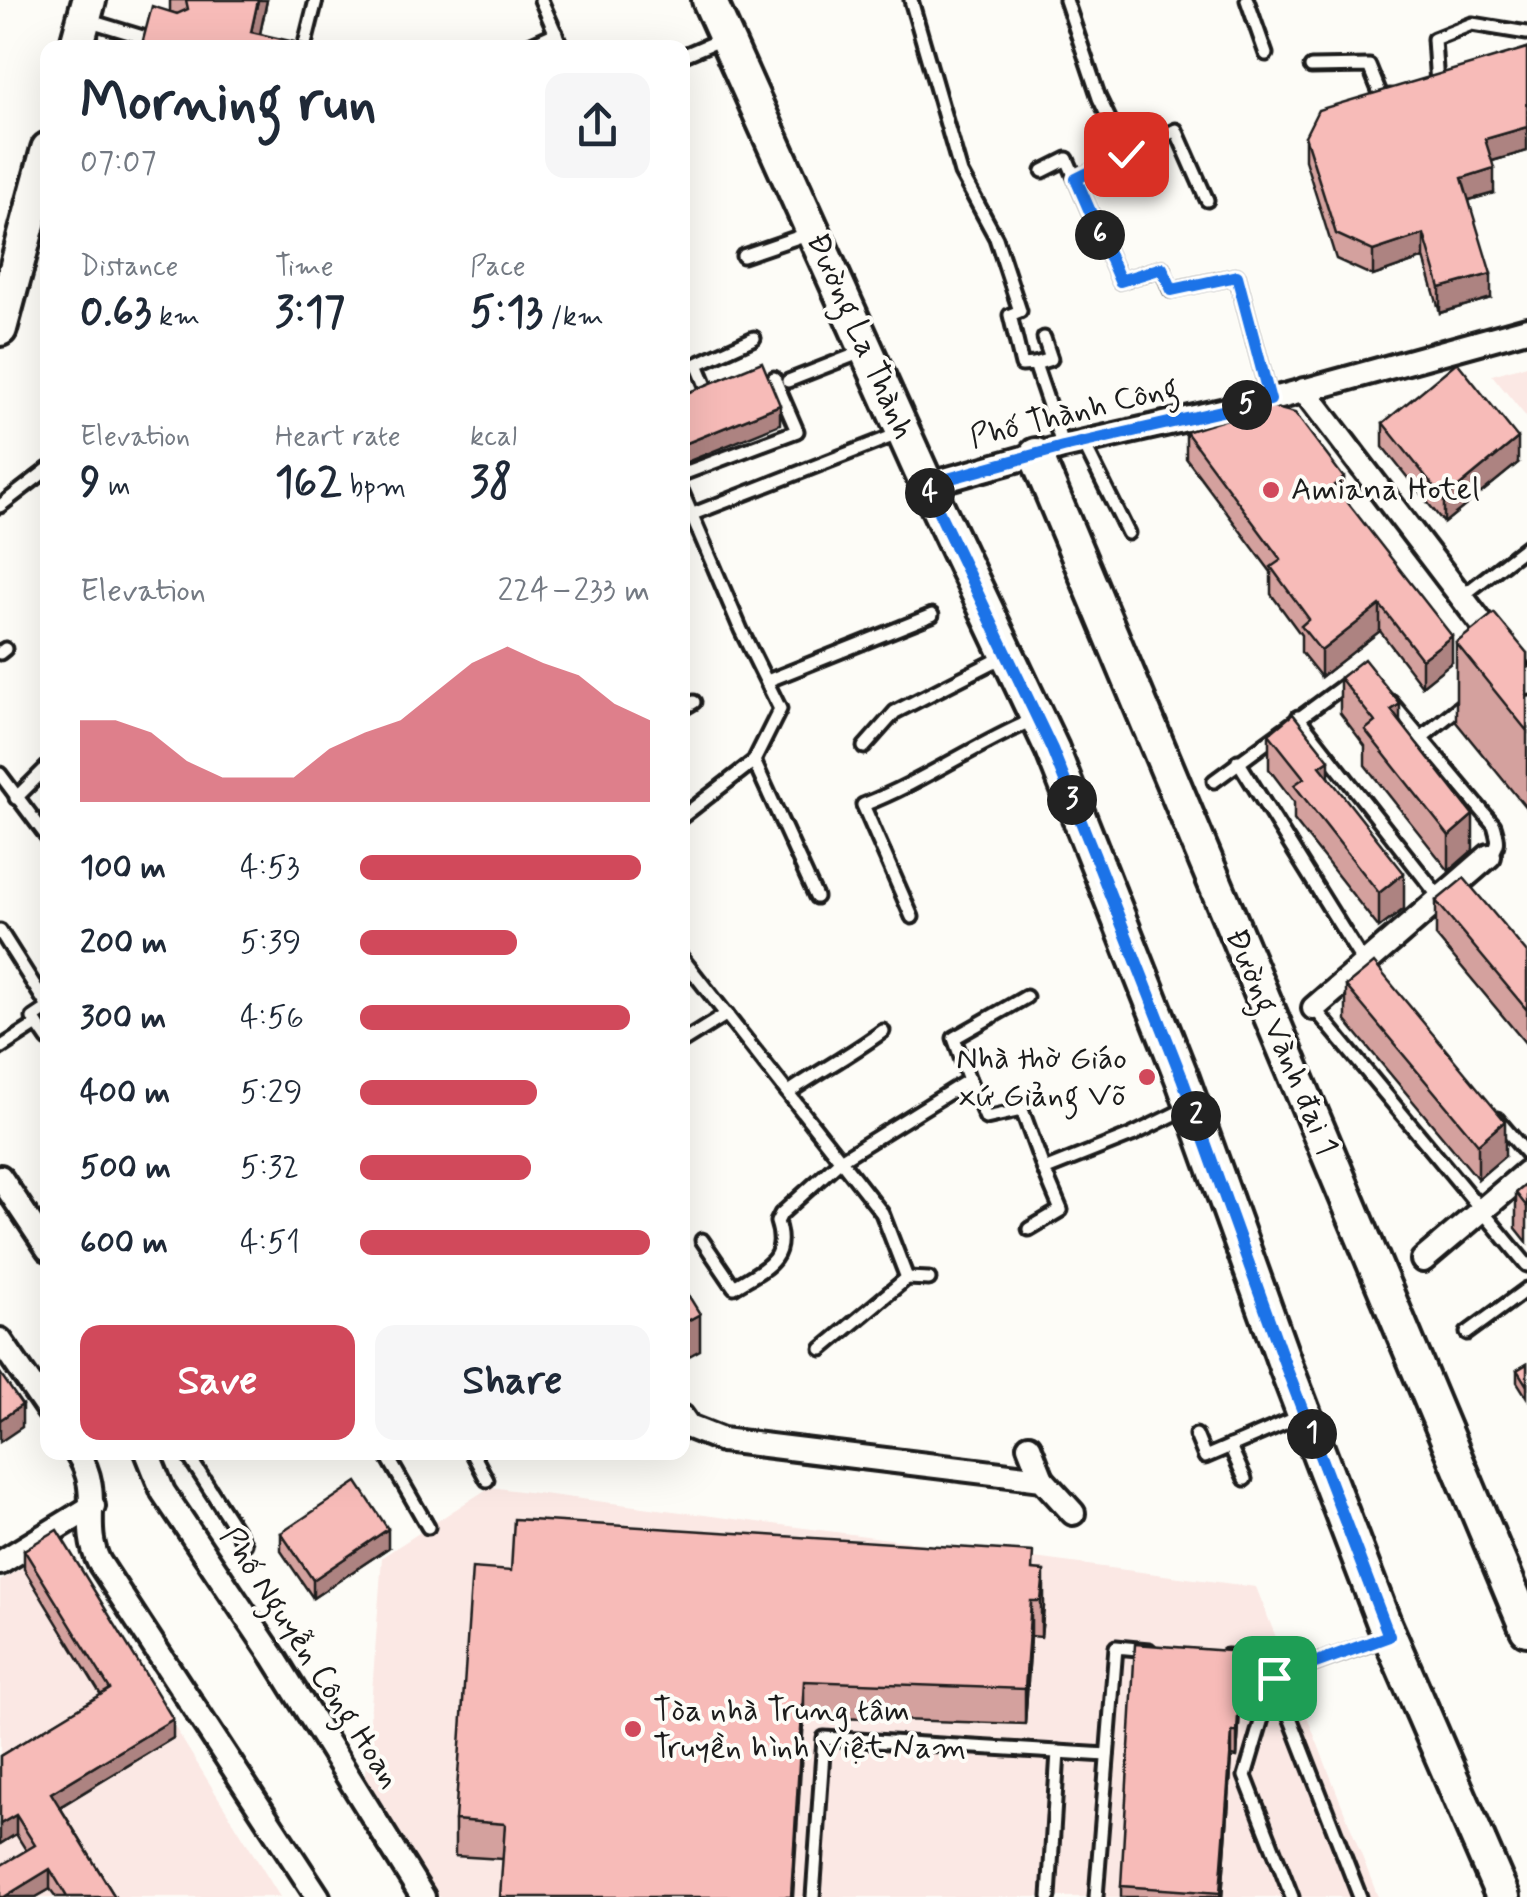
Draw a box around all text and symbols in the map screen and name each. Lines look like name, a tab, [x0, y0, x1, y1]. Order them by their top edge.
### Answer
text: Morning run	[80, 68, 377, 140]
button: share	[545, 73, 650, 178]
pin	[1084, 112, 1169, 197]
icon: check	[1099, 127, 1154, 182]
text: 07:07	[80, 142, 157, 184]
pin: 6	[1075, 210, 1125, 260]
text: 6	[1093, 216, 1107, 253]
street label: Đường La Thành	[793, 226, 924, 447]
text: Distance	[80, 249, 178, 286]
text: Time	[275, 249, 334, 286]
text: Pace	[470, 249, 526, 286]
text: 0.63	[80, 286, 151, 341]
text: 3:17	[275, 286, 345, 341]
text: 5:13	[470, 286, 543, 341]
text: km	[151, 299, 200, 336]
text: /km	[543, 299, 604, 336]
street label: Phố Thành Công	[965, 367, 1183, 462]
pin: 5	[1222, 380, 1272, 430]
text: 5	[1239, 386, 1255, 423]
text: Elevation	[80, 419, 190, 456]
text: Heart rate	[275, 419, 401, 456]
text: kcal	[470, 419, 517, 456]
text: 9	[80, 456, 101, 511]
text: 162	[275, 456, 342, 511]
text: 38	[470, 456, 512, 511]
pin: 4	[905, 468, 955, 518]
text: m	[101, 469, 130, 506]
text: bpm	[342, 469, 406, 506]
place label: Amiana Hotel	[1291, 469, 1480, 511]
text: 4	[922, 474, 938, 511]
marker: Amiana Hotel	[1260, 479, 1282, 501]
text: Elevation	[80, 570, 206, 612]
text: 224–233 m	[498, 570, 650, 612]
pin: 3	[1047, 775, 1097, 825]
text: 3	[1066, 781, 1078, 818]
text: 100 m	[80, 847, 166, 889]
text: 4:53	[240, 847, 300, 889]
text: 200 m	[80, 922, 167, 964]
text: 5:39	[240, 922, 301, 964]
street label: Đường Vành đai 1	[1212, 922, 1348, 1163]
text: 300 m	[80, 997, 166, 1039]
text: 4:56	[240, 997, 304, 1039]
place label: Nhà thờ Giáo xứ Giảng Võ	[956, 1038, 1127, 1120]
marker: Nhà thờ Giáo xứ Giảng Võ	[1136, 1066, 1158, 1088]
text: 400 m	[80, 1072, 170, 1114]
text: 5:29	[240, 1072, 303, 1114]
pin: 2	[1171, 1091, 1221, 1141]
text: 2	[1189, 1097, 1203, 1134]
text: 500 m	[80, 1147, 171, 1189]
text: 5:32	[240, 1147, 299, 1189]
text: 600 m	[80, 1222, 168, 1264]
text: 4:51	[240, 1222, 300, 1264]
button: Save	[80, 1325, 355, 1440]
button: Share	[375, 1325, 650, 1440]
pin: 1	[1287, 1409, 1337, 1459]
text: 1	[1306, 1415, 1318, 1452]
street label: Phố Nguyễn Công Hoan	[207, 1519, 410, 1798]
pin	[1232, 1636, 1317, 1721]
icon: arrive	[1247, 1651, 1302, 1706]
place label: Tòa nhà Trung tâm Truyền hình Việt Nam	[653, 1690, 966, 1769]
marker: Tòa nhà Trung tâm Truyền hình Việt Nam	[622, 1718, 644, 1740]

